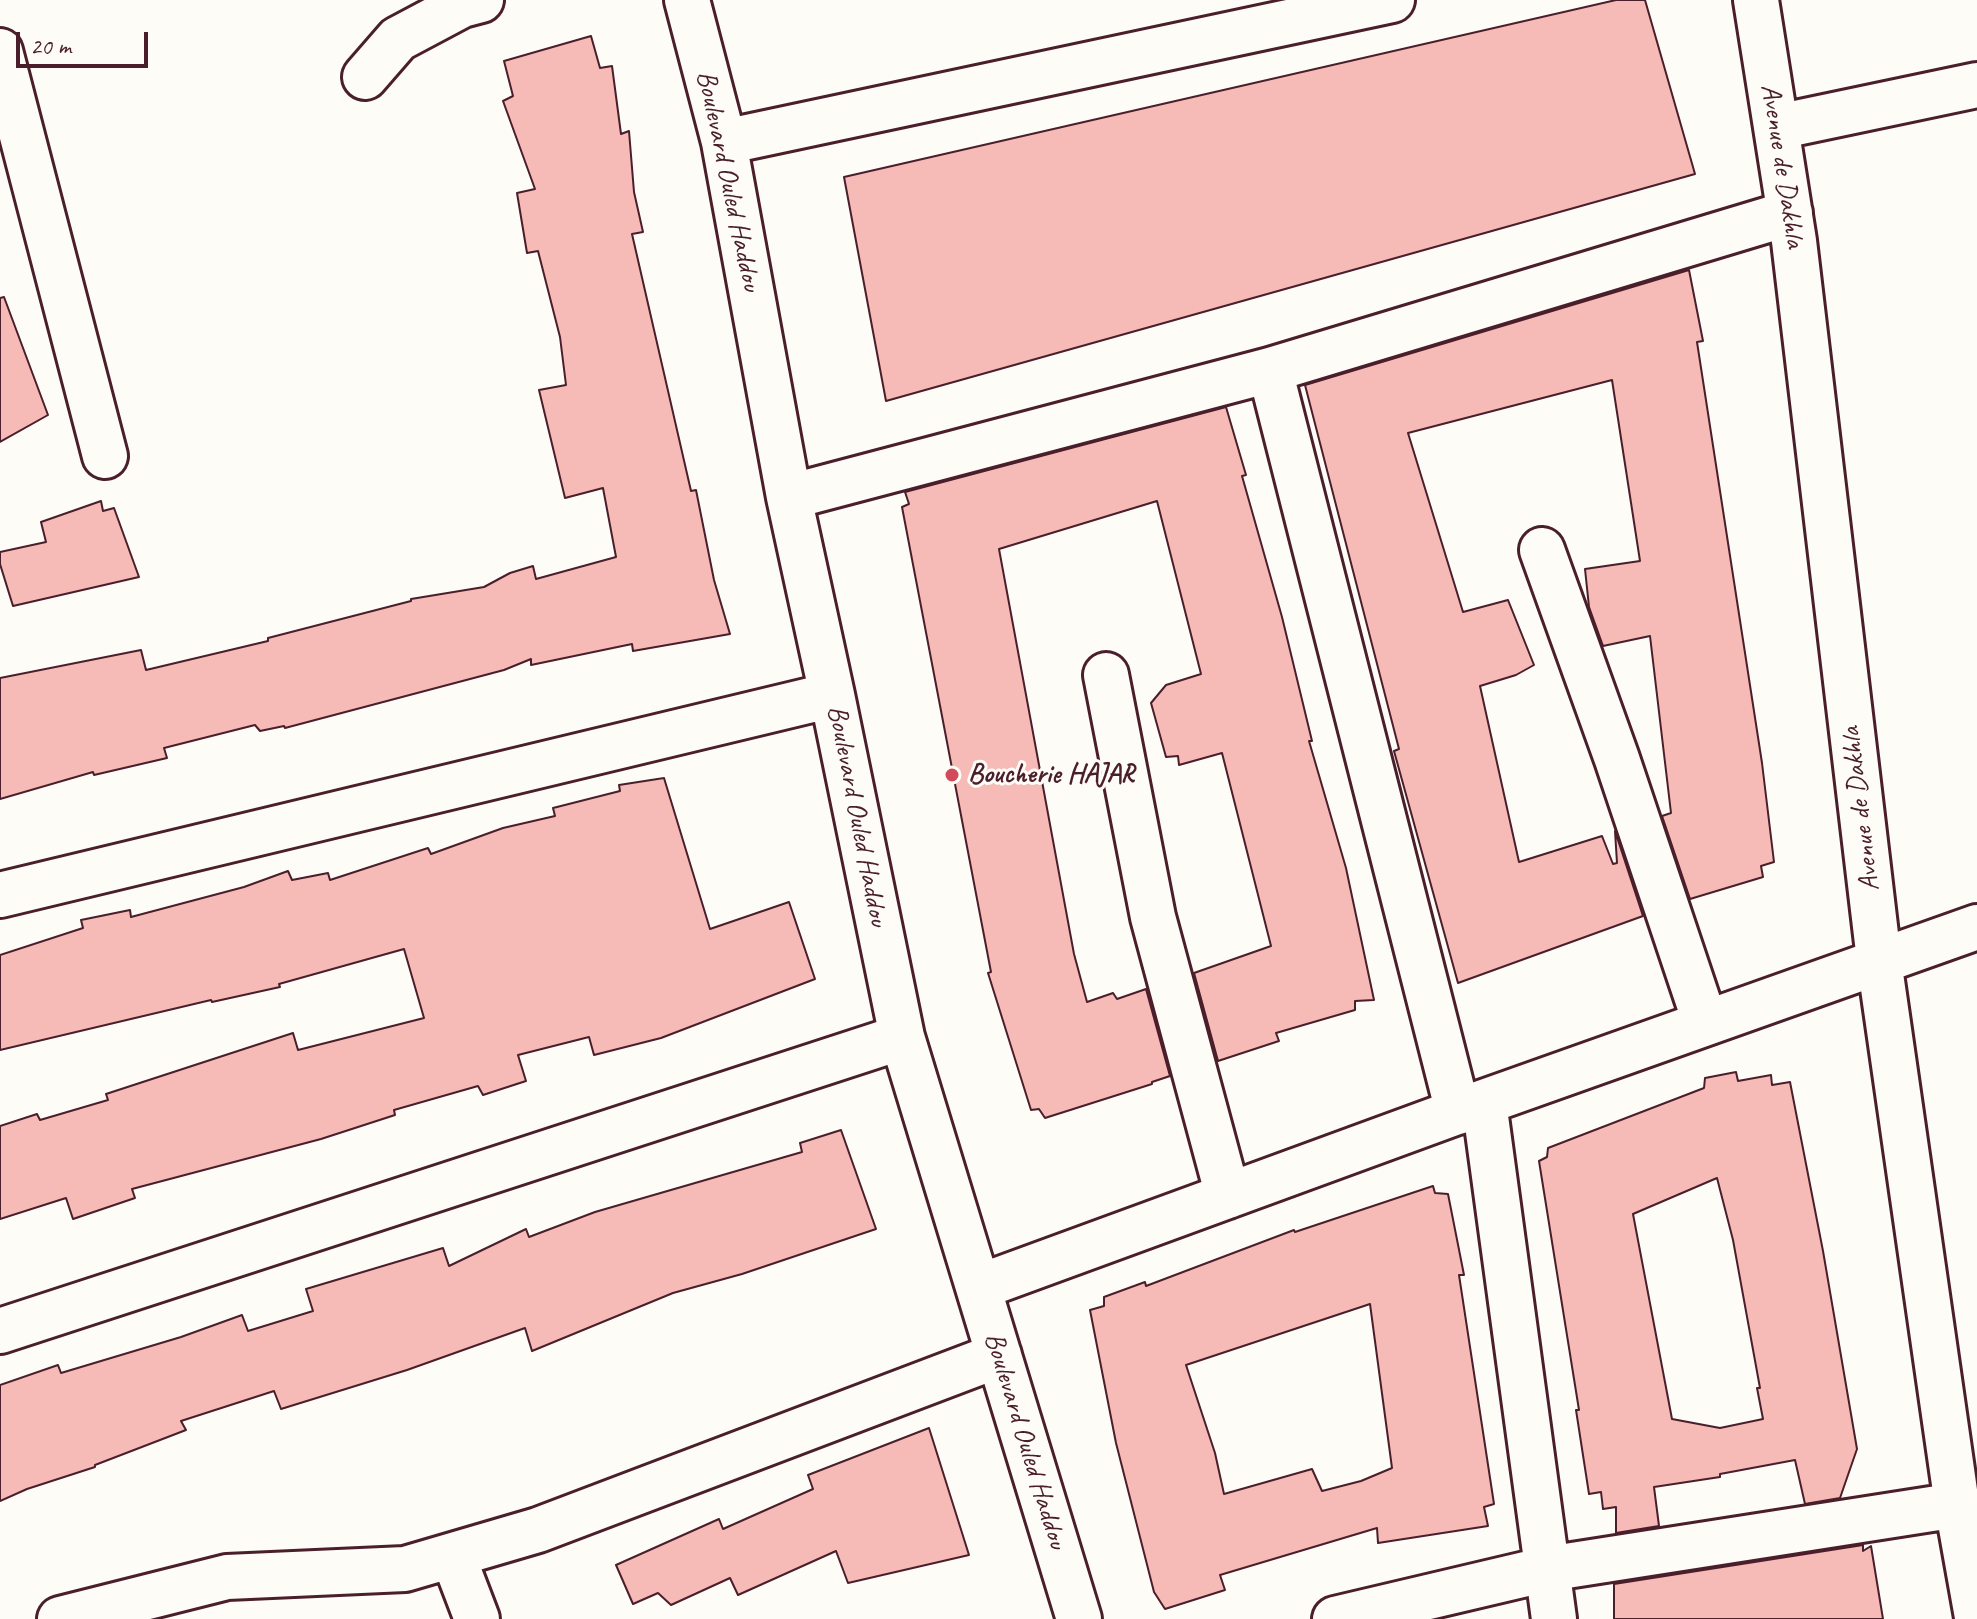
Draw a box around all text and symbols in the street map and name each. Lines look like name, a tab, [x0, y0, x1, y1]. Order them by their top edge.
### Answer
scale bar	[20, 16, 152, 66]
text: 20 m	[30, 31, 71, 61]
street label: Boulevard Ouled Haddou	[688, 68, 768, 294]
street label: Avenue de Dakhla	[1752, 82, 1812, 250]
street label: Boulevard Ouled Haddou	[819, 703, 895, 929]
street label: Avenue de Dakhla	[1834, 725, 1888, 893]
place label: Boucherie HAJAR	[968, 758, 1135, 792]
marker: Boucherie HAJAR	[943, 766, 961, 784]
street label: Boulevard Ouled Haddou	[976, 1329, 1074, 1553]

